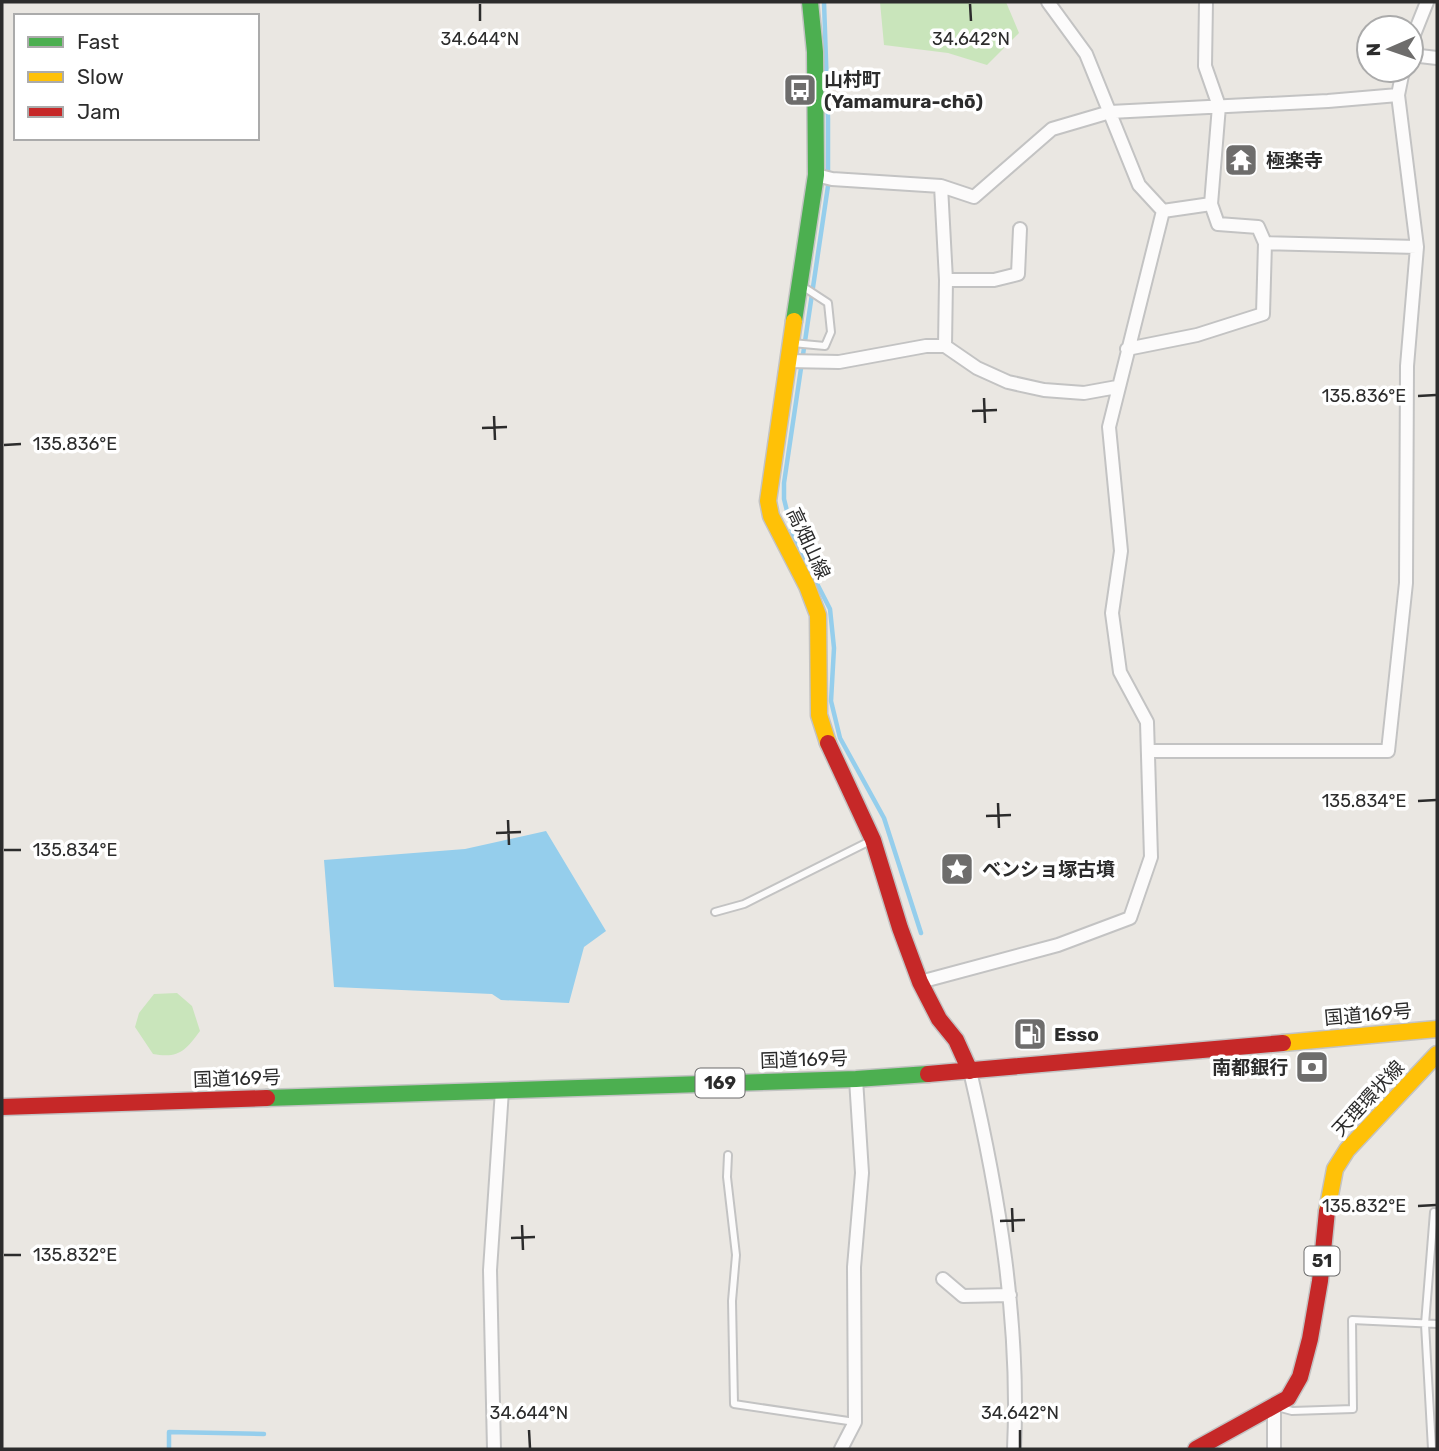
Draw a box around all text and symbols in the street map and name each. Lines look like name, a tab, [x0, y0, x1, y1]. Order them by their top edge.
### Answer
legend	[14, 14, 259, 140]
north arrow	[1355, 14, 1425, 84]
text: 34.644°N	[441, 28, 519, 50]
text: 34.642°N	[932, 28, 1010, 50]
text: Fast	[77, 29, 119, 54]
text: N	[1362, 42, 1385, 57]
text: Slow	[77, 64, 124, 89]
place label: 山村町 (Yamamura-chō)	[824, 68, 983, 113]
bus stop icon: 山村町 (Yamamura-chō)	[781, 71, 819, 109]
text: Jam	[77, 99, 121, 124]
temple icon: 極楽寺	[1222, 141, 1260, 179]
place label: 極楽寺	[1266, 149, 1323, 172]
text: 135.836°E	[1322, 385, 1406, 407]
text: 135.836°E	[33, 433, 117, 455]
street label: 高畑山線	[782, 504, 835, 583]
text: 135.834°E	[1322, 790, 1406, 812]
text: 135.834°E	[33, 839, 117, 861]
place icon: ベンショ塚古墳	[938, 850, 976, 888]
place label: ベンショ塚古墳	[982, 858, 1115, 881]
street label: 国道169号	[1323, 999, 1413, 1030]
fuel station icon: Esso	[1011, 1015, 1049, 1053]
place label: Esso	[1054, 1023, 1099, 1046]
street label: 国道169号	[760, 1046, 848, 1073]
bank icon: 南都銀行	[1293, 1048, 1331, 1086]
place label: 南都銀行	[1212, 1056, 1288, 1079]
street label: 天理環状線	[1328, 1056, 1409, 1141]
street label: 国道169号	[193, 1065, 281, 1092]
road number: 169	[696, 1068, 744, 1098]
text: 135.832°E	[1322, 1195, 1406, 1217]
text: 135.832°E	[33, 1244, 117, 1266]
road number: 51	[1304, 1246, 1340, 1276]
text: 34.644°N	[490, 1402, 568, 1424]
text: 34.642°N	[981, 1402, 1059, 1424]

